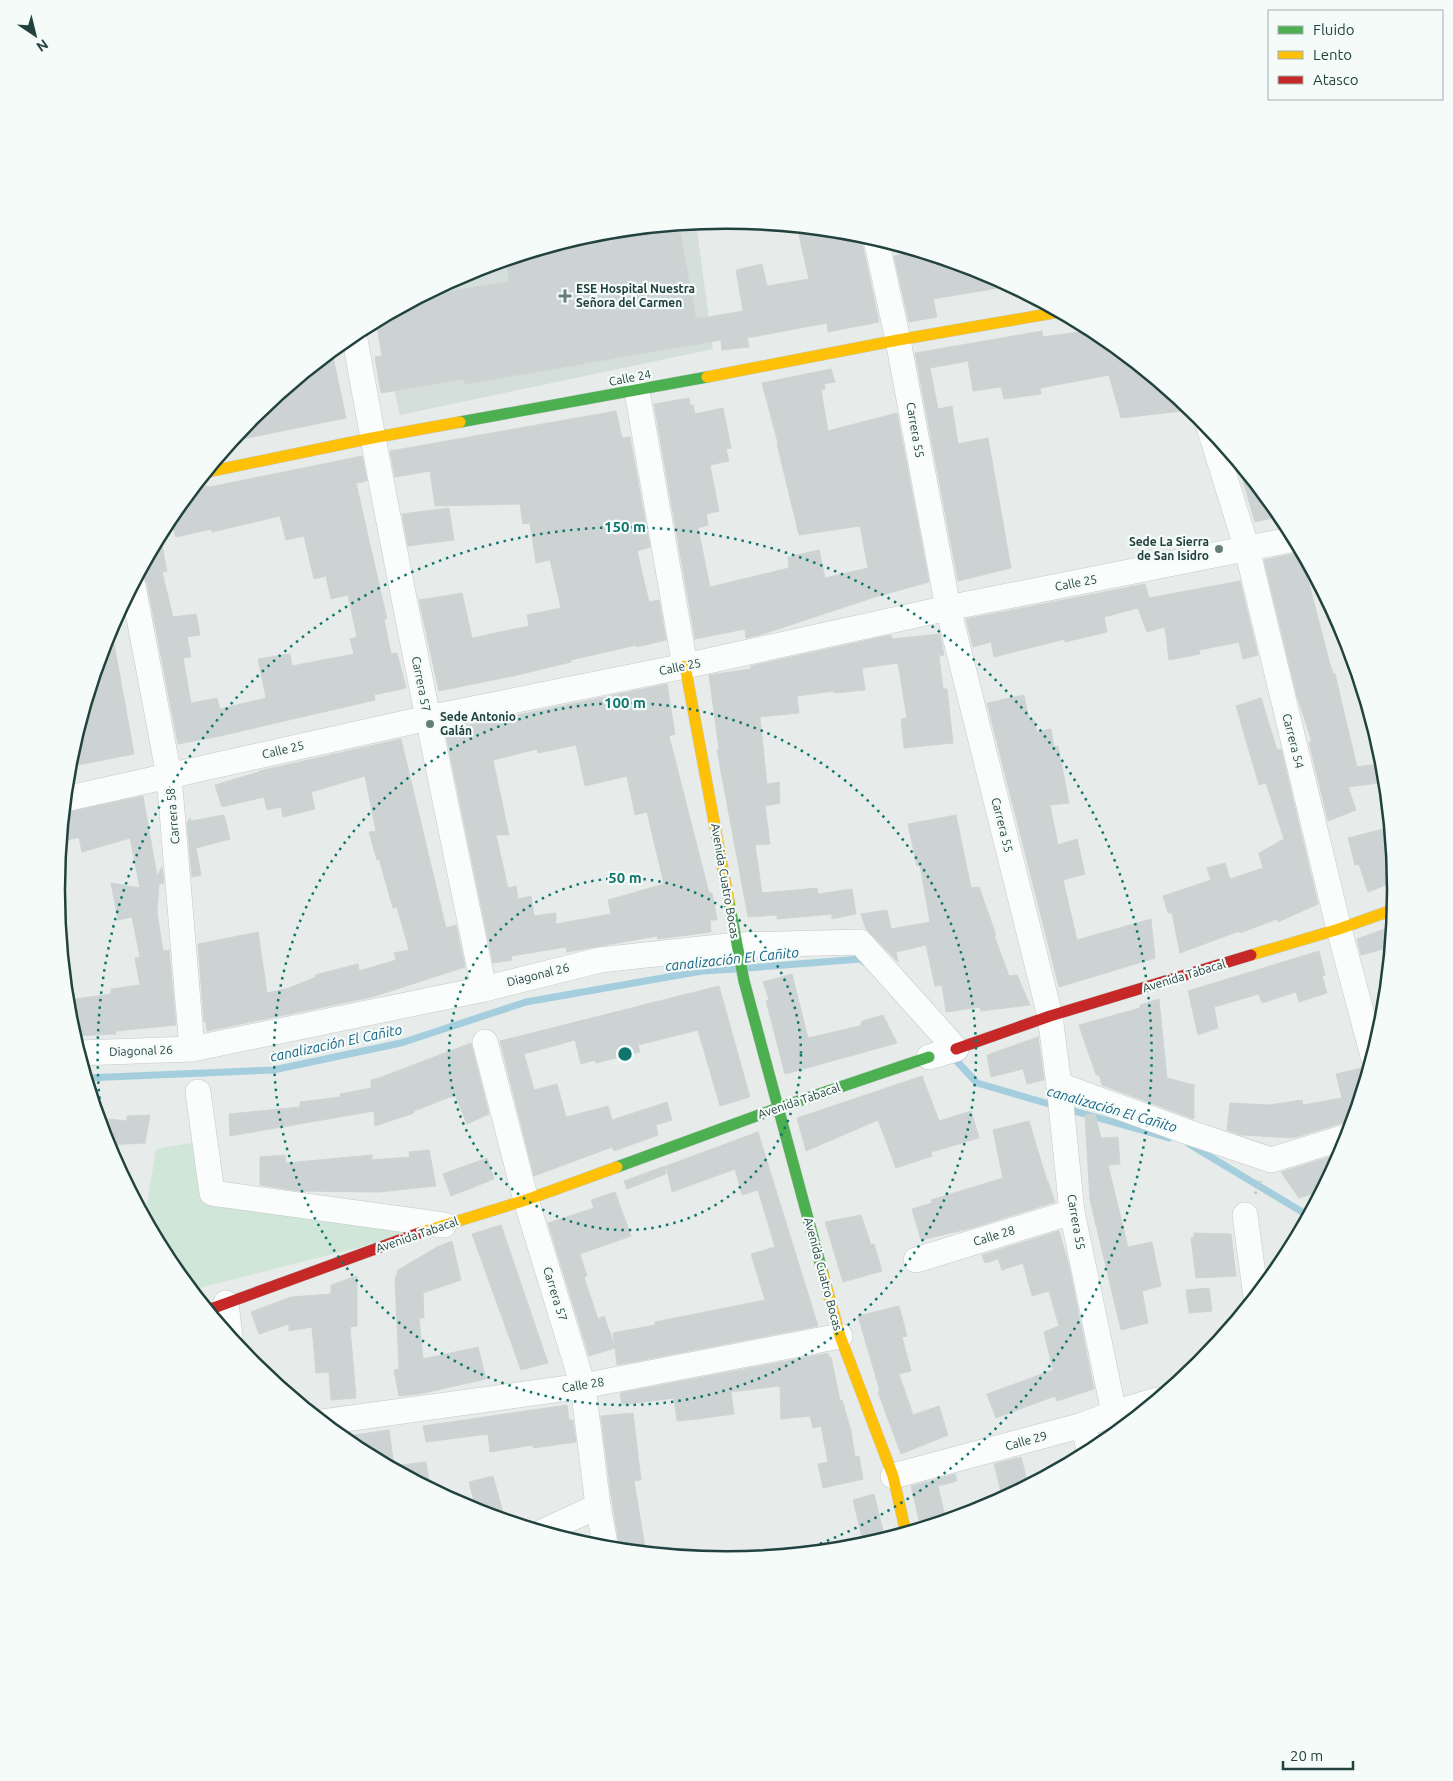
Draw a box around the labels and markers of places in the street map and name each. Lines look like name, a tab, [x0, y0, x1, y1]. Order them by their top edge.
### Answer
place label: ESE Hospital Nuestra Señora del Carmen	[576, 282, 695, 309]
marker: ESE Hospital Nuestra Señora del Carmen	[558, 289, 572, 303]
place label: Sede La Sierra de San Isidro	[1129, 535, 1209, 562]
marker: Sede La Sierra de San Isidro	[1213, 543, 1225, 555]
place label: Sede Antonio Galán	[440, 710, 516, 737]
marker: Sede Antonio Galán	[424, 718, 436, 730]
centre of rings	[616, 1045, 634, 1063]

